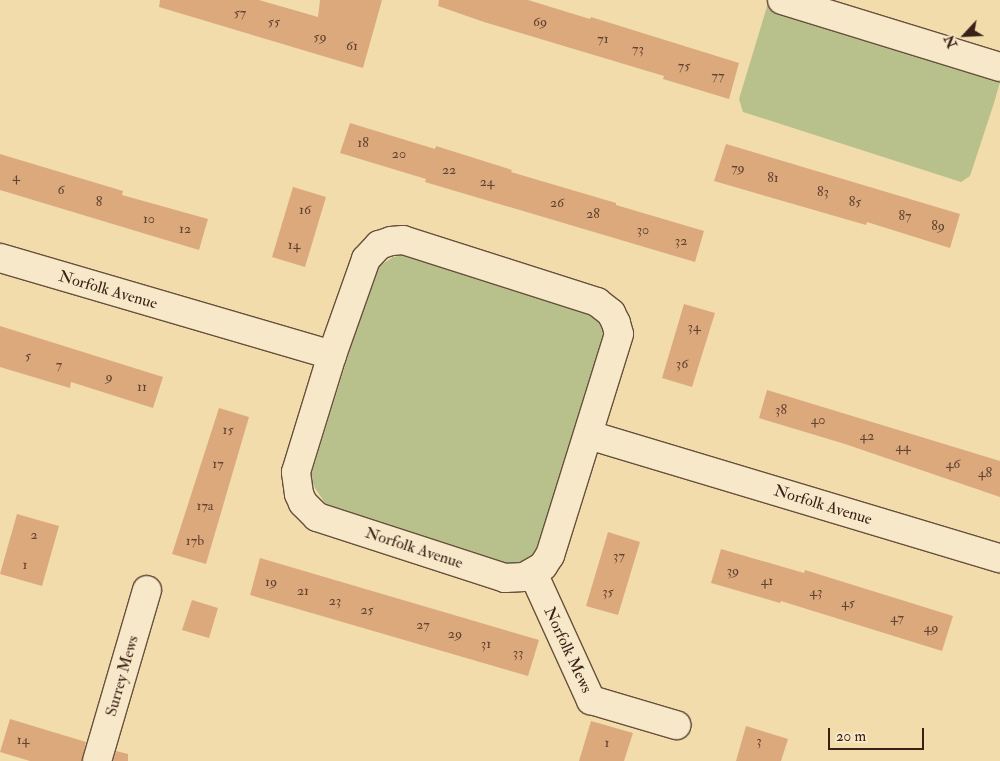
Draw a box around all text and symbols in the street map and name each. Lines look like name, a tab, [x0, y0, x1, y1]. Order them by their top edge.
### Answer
house number: 57	[234, 5, 246, 21]
north arrow	[940, 10, 990, 60]
house number: 55	[268, 14, 280, 30]
house number: 69	[533, 14, 547, 30]
house number: 59	[313, 29, 327, 45]
house number: 71	[597, 31, 609, 47]
text: N	[941, 32, 961, 51]
house number: 61	[346, 38, 358, 54]
house number: 73	[632, 41, 644, 57]
house number: 75	[678, 58, 690, 74]
house number: 77	[712, 68, 724, 84]
house number: 18	[357, 135, 369, 151]
house number: 20	[392, 146, 406, 162]
house number: 79	[731, 160, 745, 176]
house number: 22	[442, 162, 456, 178]
house number: 4	[12, 169, 20, 185]
house number: 81	[767, 170, 779, 186]
house number: 24	[480, 174, 494, 190]
house number: 6	[57, 182, 65, 198]
house number: 83	[817, 184, 829, 200]
house number: 8	[96, 194, 102, 210]
house number: 85	[849, 194, 861, 210]
house number: 26	[550, 195, 564, 211]
house number: 16	[299, 202, 311, 218]
house number: 28	[586, 206, 600, 222]
house number: 87	[899, 208, 911, 224]
house number: 10	[143, 211, 155, 227]
house number: 89	[931, 218, 945, 234]
house number: 12	[179, 221, 191, 237]
house number: 30	[637, 222, 649, 238]
house number: 32	[675, 233, 687, 249]
house number: 14	[288, 237, 300, 253]
street label: Norfolk Avenue	[56, 267, 160, 313]
house number: 34	[688, 319, 700, 335]
house number: 5	[25, 348, 31, 364]
house number: 36	[676, 356, 688, 372]
house number: 7	[56, 357, 62, 373]
house number: 9	[105, 369, 113, 385]
house number: 11	[137, 379, 147, 395]
house number: 38	[775, 402, 787, 418]
house number: 40	[811, 412, 825, 428]
house number: 15	[222, 422, 234, 438]
house number: 42	[860, 428, 874, 444]
house number: 44	[895, 439, 911, 455]
house number: 17	[212, 456, 224, 472]
house number: 46	[946, 456, 960, 472]
house number: 48	[978, 465, 992, 481]
street label: Norfolk Avenue	[772, 481, 874, 529]
house number: 17a	[196, 498, 214, 514]
street label: Norfolk Avenue	[363, 523, 465, 573]
house number: 2	[30, 527, 38, 543]
house number: 17b	[186, 533, 204, 549]
house number: 37	[613, 548, 625, 564]
house number: 1	[23, 557, 27, 573]
house number: 39	[727, 563, 739, 579]
house number: 41	[761, 573, 773, 589]
house number: 19	[265, 574, 277, 590]
house number: 21	[297, 583, 309, 599]
house number: 35	[602, 584, 614, 600]
house number: 43	[810, 584, 822, 600]
house number: 23	[329, 593, 341, 609]
house number: 45	[841, 595, 855, 611]
house number: 25	[360, 602, 374, 618]
street label: Norfolk Mews	[540, 604, 596, 696]
house number: 47	[890, 610, 904, 626]
house number: 27	[416, 617, 430, 633]
house number: 49	[924, 620, 938, 636]
house number: 29	[448, 626, 462, 642]
street label: Surrey Mews	[101, 633, 143, 719]
house number: 31	[481, 636, 491, 652]
house number: 33	[513, 645, 523, 661]
scale bar	[830, 718, 926, 750]
text: 20 m	[836, 727, 866, 746]
house number: 14	[17, 732, 29, 748]
house number: 3	[756, 733, 762, 749]
house number: 1	[605, 735, 609, 751]

